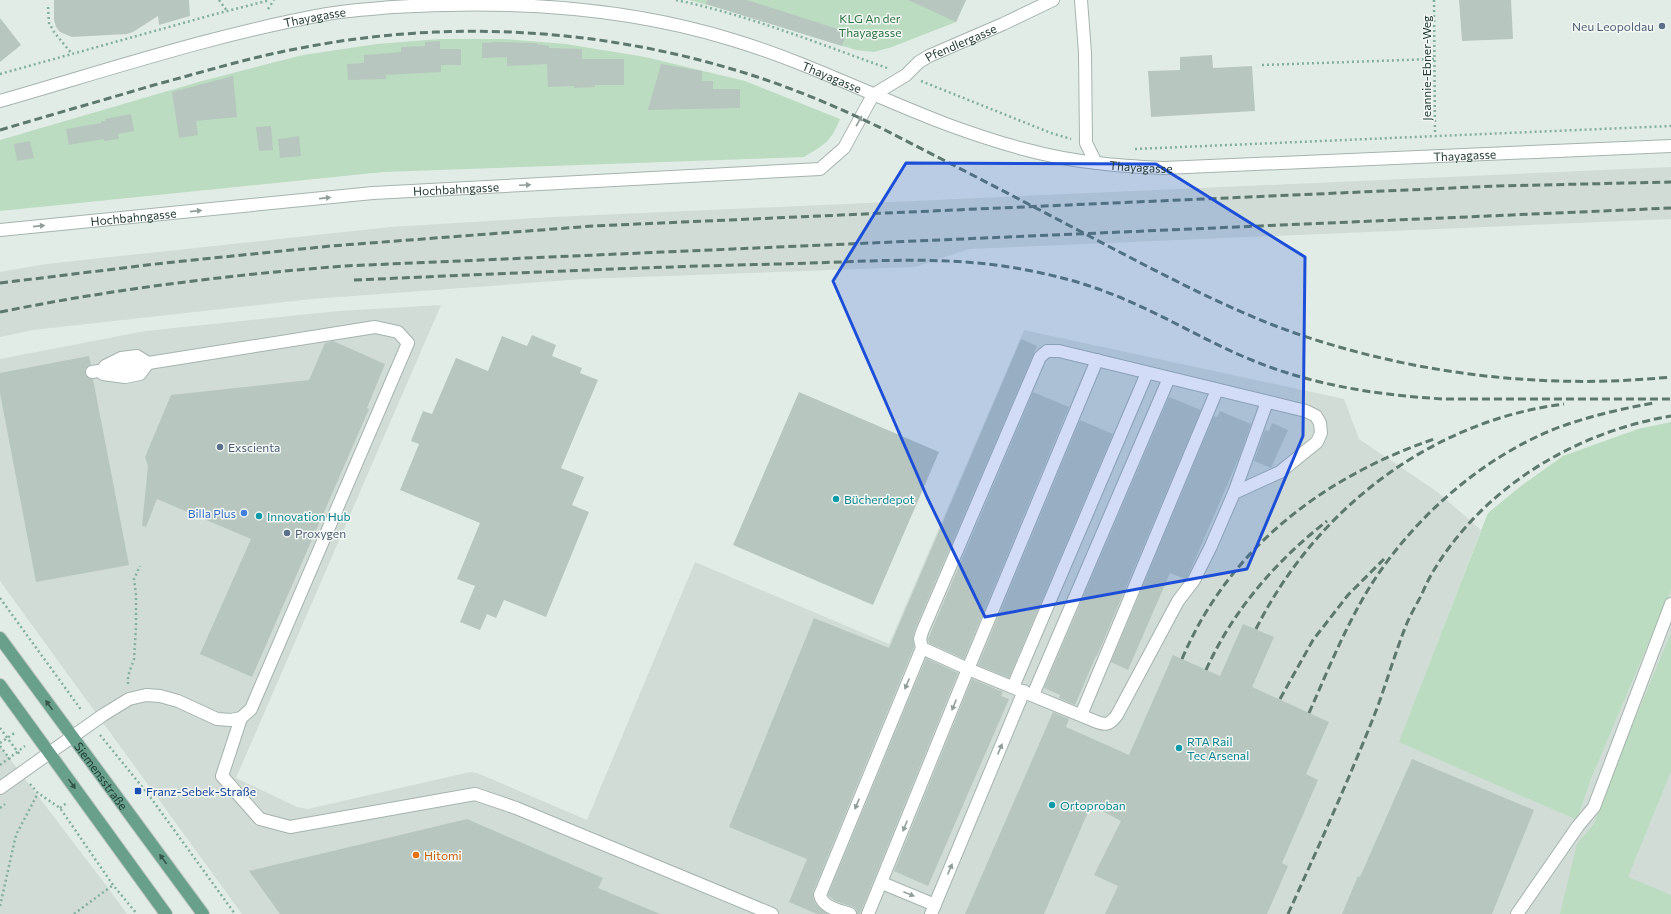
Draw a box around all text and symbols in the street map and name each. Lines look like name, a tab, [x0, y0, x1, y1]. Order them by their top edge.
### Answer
street label: Thayagasse	[282, 4, 347, 29]
park label: KLG An der Thayagasse	[838, 11, 902, 39]
street label: Jeannie-Ebner-Weg	[1419, 15, 1434, 121]
place label: Neu Leopoldau	[1572, 19, 1654, 33]
street label: Pfendlergasse	[922, 21, 998, 64]
marker: Neu Leopoldau	[1657, 21, 1667, 31]
street label: Thayagasse	[800, 58, 864, 95]
one-way arrow	[855, 116, 862, 127]
street label: Thayagasse	[1433, 147, 1497, 163]
street label: Thayagasse	[1109, 157, 1173, 175]
street label: Hochbahngasse	[413, 179, 499, 198]
one-way arrow	[519, 182, 531, 189]
one-way arrow	[319, 195, 331, 201]
street label: Hochbahngasse	[90, 206, 177, 228]
one-way arrow	[190, 207, 202, 214]
one-way arrow	[33, 223, 45, 229]
place label: Exscienta	[228, 440, 280, 454]
marker: Exscienta	[215, 442, 225, 452]
place label: Bücherdepot	[844, 492, 915, 506]
marker: Bücherdepot	[831, 494, 841, 504]
place label: Billa Plus	[188, 506, 236, 520]
marker: Billa Plus	[239, 508, 249, 518]
place label: Innovation Hub	[267, 509, 351, 523]
marker: Innovation Hub	[254, 511, 264, 521]
place label: Proxygen	[295, 526, 346, 540]
marker: Proxygen	[282, 528, 292, 538]
one-way arrow	[904, 678, 910, 690]
one-way arrow	[46, 700, 54, 710]
one-way arrow	[950, 700, 956, 712]
place label: RTA Rail Tec Arsenal	[1187, 734, 1249, 762]
street label: Siemensstraße	[72, 739, 131, 812]
one-way arrow	[998, 742, 1004, 754]
marker: RTA Rail Tec Arsenal	[1174, 743, 1184, 753]
one-way arrow	[68, 779, 76, 790]
place label: Franz-Sebek-Straße	[146, 784, 256, 798]
marker: Franz-Sebek-Straße	[133, 786, 143, 796]
one-way arrow	[854, 798, 860, 810]
place label: Ortoproban	[1060, 798, 1126, 812]
marker: Ortoproban	[1047, 800, 1057, 810]
one-way arrow	[902, 820, 908, 831]
place label: Hitomi	[424, 848, 462, 862]
marker: Hitomi	[411, 850, 421, 860]
one-way arrow	[159, 854, 167, 865]
one-way arrow	[947, 863, 953, 874]
one-way arrow	[903, 891, 915, 897]

